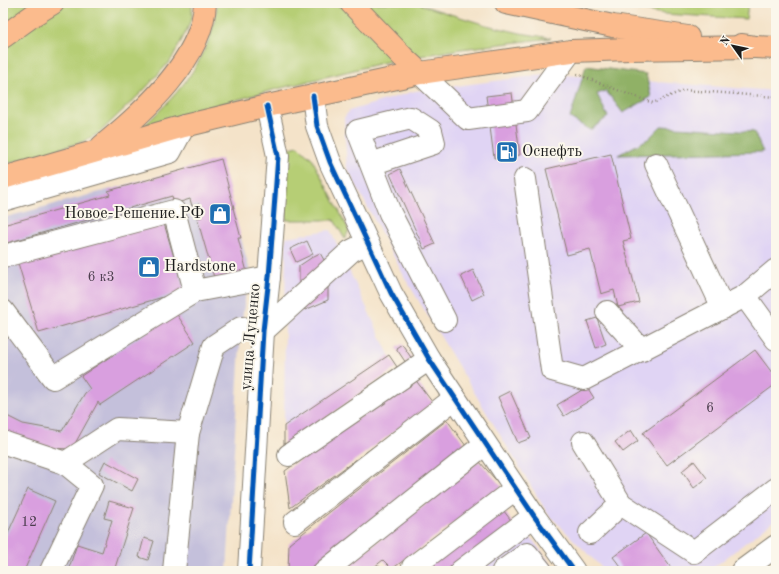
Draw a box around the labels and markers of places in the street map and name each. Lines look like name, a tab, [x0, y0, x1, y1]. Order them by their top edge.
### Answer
fuel station icon: Оснефть	[494, 139, 520, 165]
place label: Оснефть	[522, 144, 582, 160]
shop icon: Новое-Решение.РФ	[207, 201, 233, 227]
place label: Новое-Решение.РФ	[64, 206, 204, 222]
shop icon: Hardstone	[136, 254, 162, 280]
place label: Hardstone	[164, 259, 236, 275]

